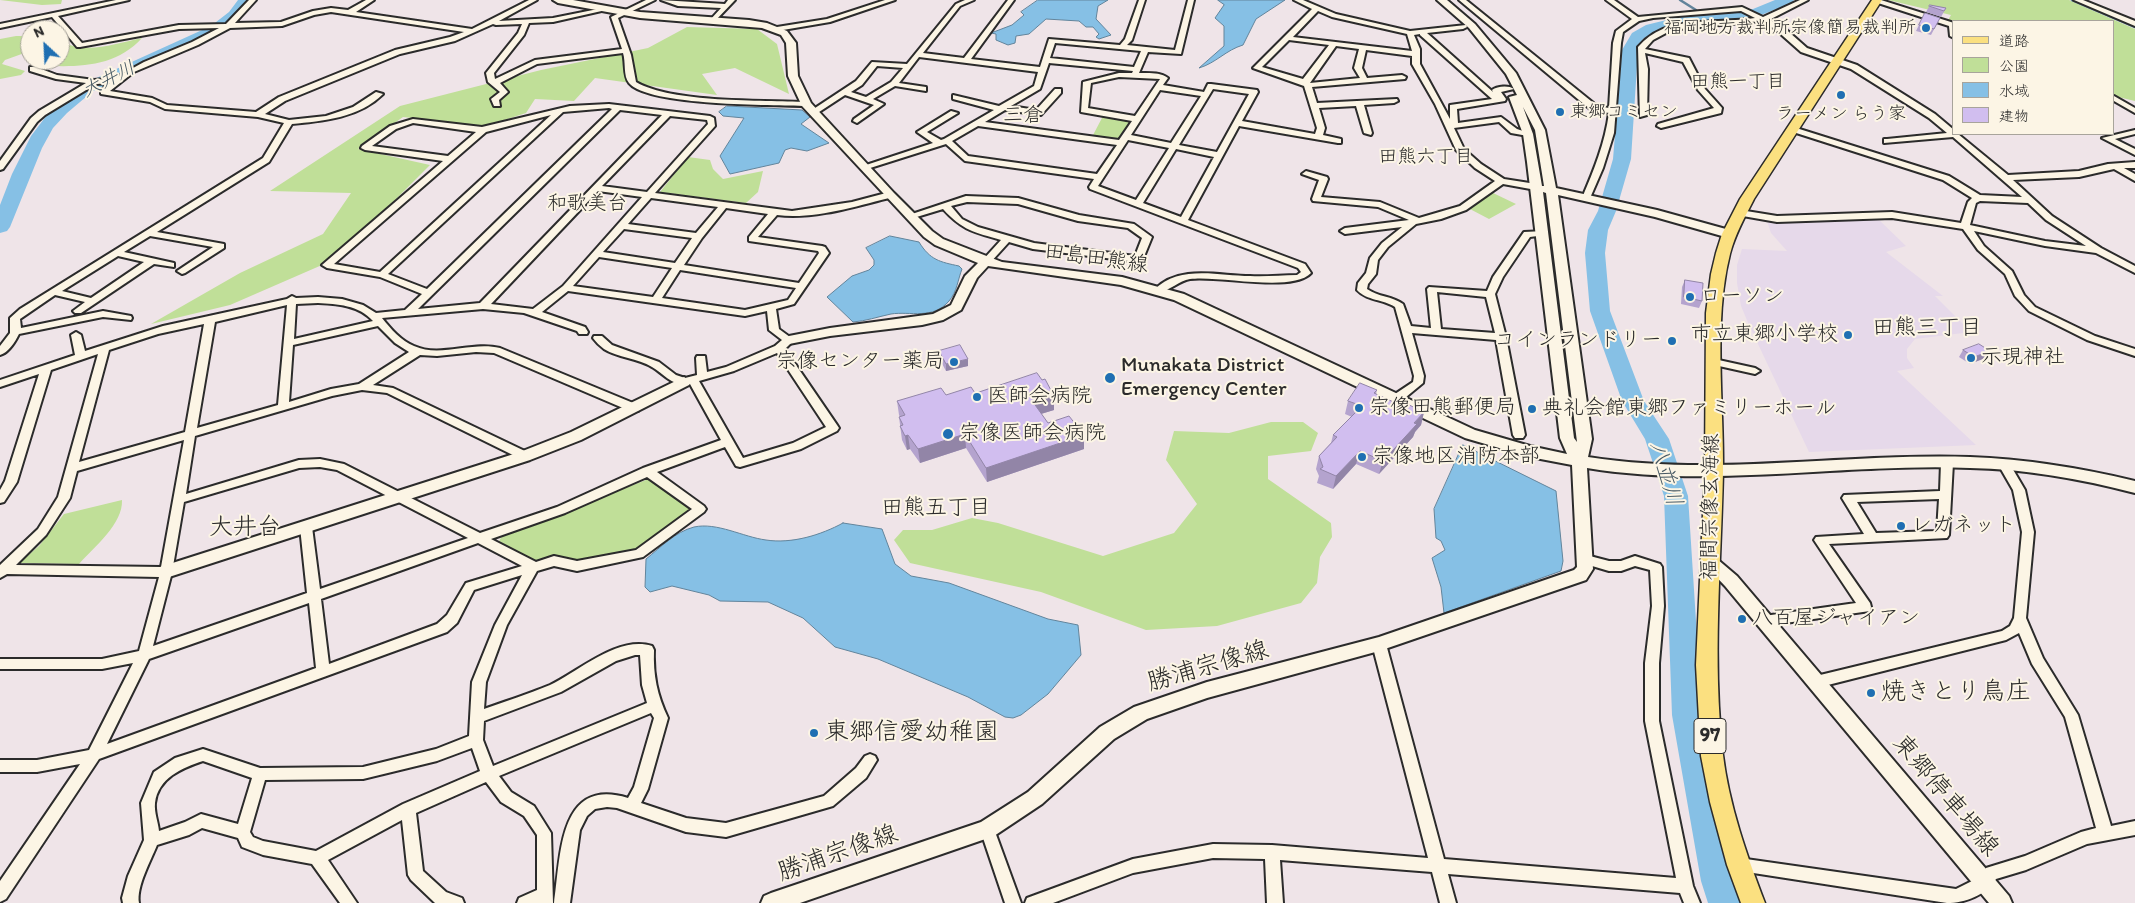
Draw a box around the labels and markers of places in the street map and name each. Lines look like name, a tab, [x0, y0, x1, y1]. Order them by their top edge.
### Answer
place label: 福岡地方裁判所宗像簡易裁判所	[1664, 17, 1916, 39]
marker: 福岡地方裁判所宗像簡易裁判所	[1920, 22, 1932, 34]
marker: ラーメン らう家	[1835, 89, 1847, 101]
place label: 東郷コミセン	[1570, 101, 1678, 123]
place label: ラーメン らう家	[1776, 103, 1906, 125]
marker: 東郷コミセン	[1554, 106, 1566, 118]
place label: ローソン	[1700, 284, 1784, 310]
marker: ローソン	[1684, 291, 1696, 303]
place label: 市立東郷小学校	[1691, 322, 1838, 348]
place label: コインランドリー	[1494, 328, 1662, 354]
marker: 市立東郷小学校	[1842, 329, 1854, 341]
marker: コインランドリー	[1666, 335, 1678, 347]
place label: 示現神社	[1981, 345, 2065, 371]
place label: 宗像センター薬局	[776, 349, 944, 375]
marker: 示現神社	[1965, 352, 1977, 364]
place label: Munakata District Emergency Center	[1121, 353, 1287, 403]
marker: 宗像センター薬局	[948, 356, 960, 368]
marker: Munakata District Emergency Center	[1103, 371, 1117, 385]
place label: 医師会病院	[987, 384, 1092, 410]
marker: 医師会病院	[971, 391, 983, 403]
place label: 宗像田熊郵便局	[1369, 395, 1516, 421]
place label: 典礼会館東郷ファミリーホール	[1542, 396, 1836, 422]
marker: 宗像田熊郵便局	[1353, 402, 1365, 414]
marker: 典礼会館東郷ファミリーホール	[1526, 403, 1538, 415]
place label: 宗像医師会病院	[959, 421, 1106, 447]
marker: 宗像医師会病院	[941, 427, 955, 441]
place label: 宗像地区消防本部	[1372, 444, 1540, 470]
marker: 宗像地区消防本部	[1356, 451, 1368, 463]
place label: レガネット	[1911, 513, 2016, 539]
marker: レガネット	[1895, 520, 1907, 532]
place label: 八百屋ジャイアン	[1752, 606, 1920, 632]
marker: 八百屋ジャイアン	[1736, 613, 1748, 625]
place label: 焼きとり鳥庄	[1881, 678, 2031, 708]
marker: 焼きとり鳥庄	[1865, 687, 1877, 699]
place label: 東郷信愛幼稚園	[824, 718, 999, 748]
marker: 東郷信愛幼稚園	[808, 727, 820, 739]

